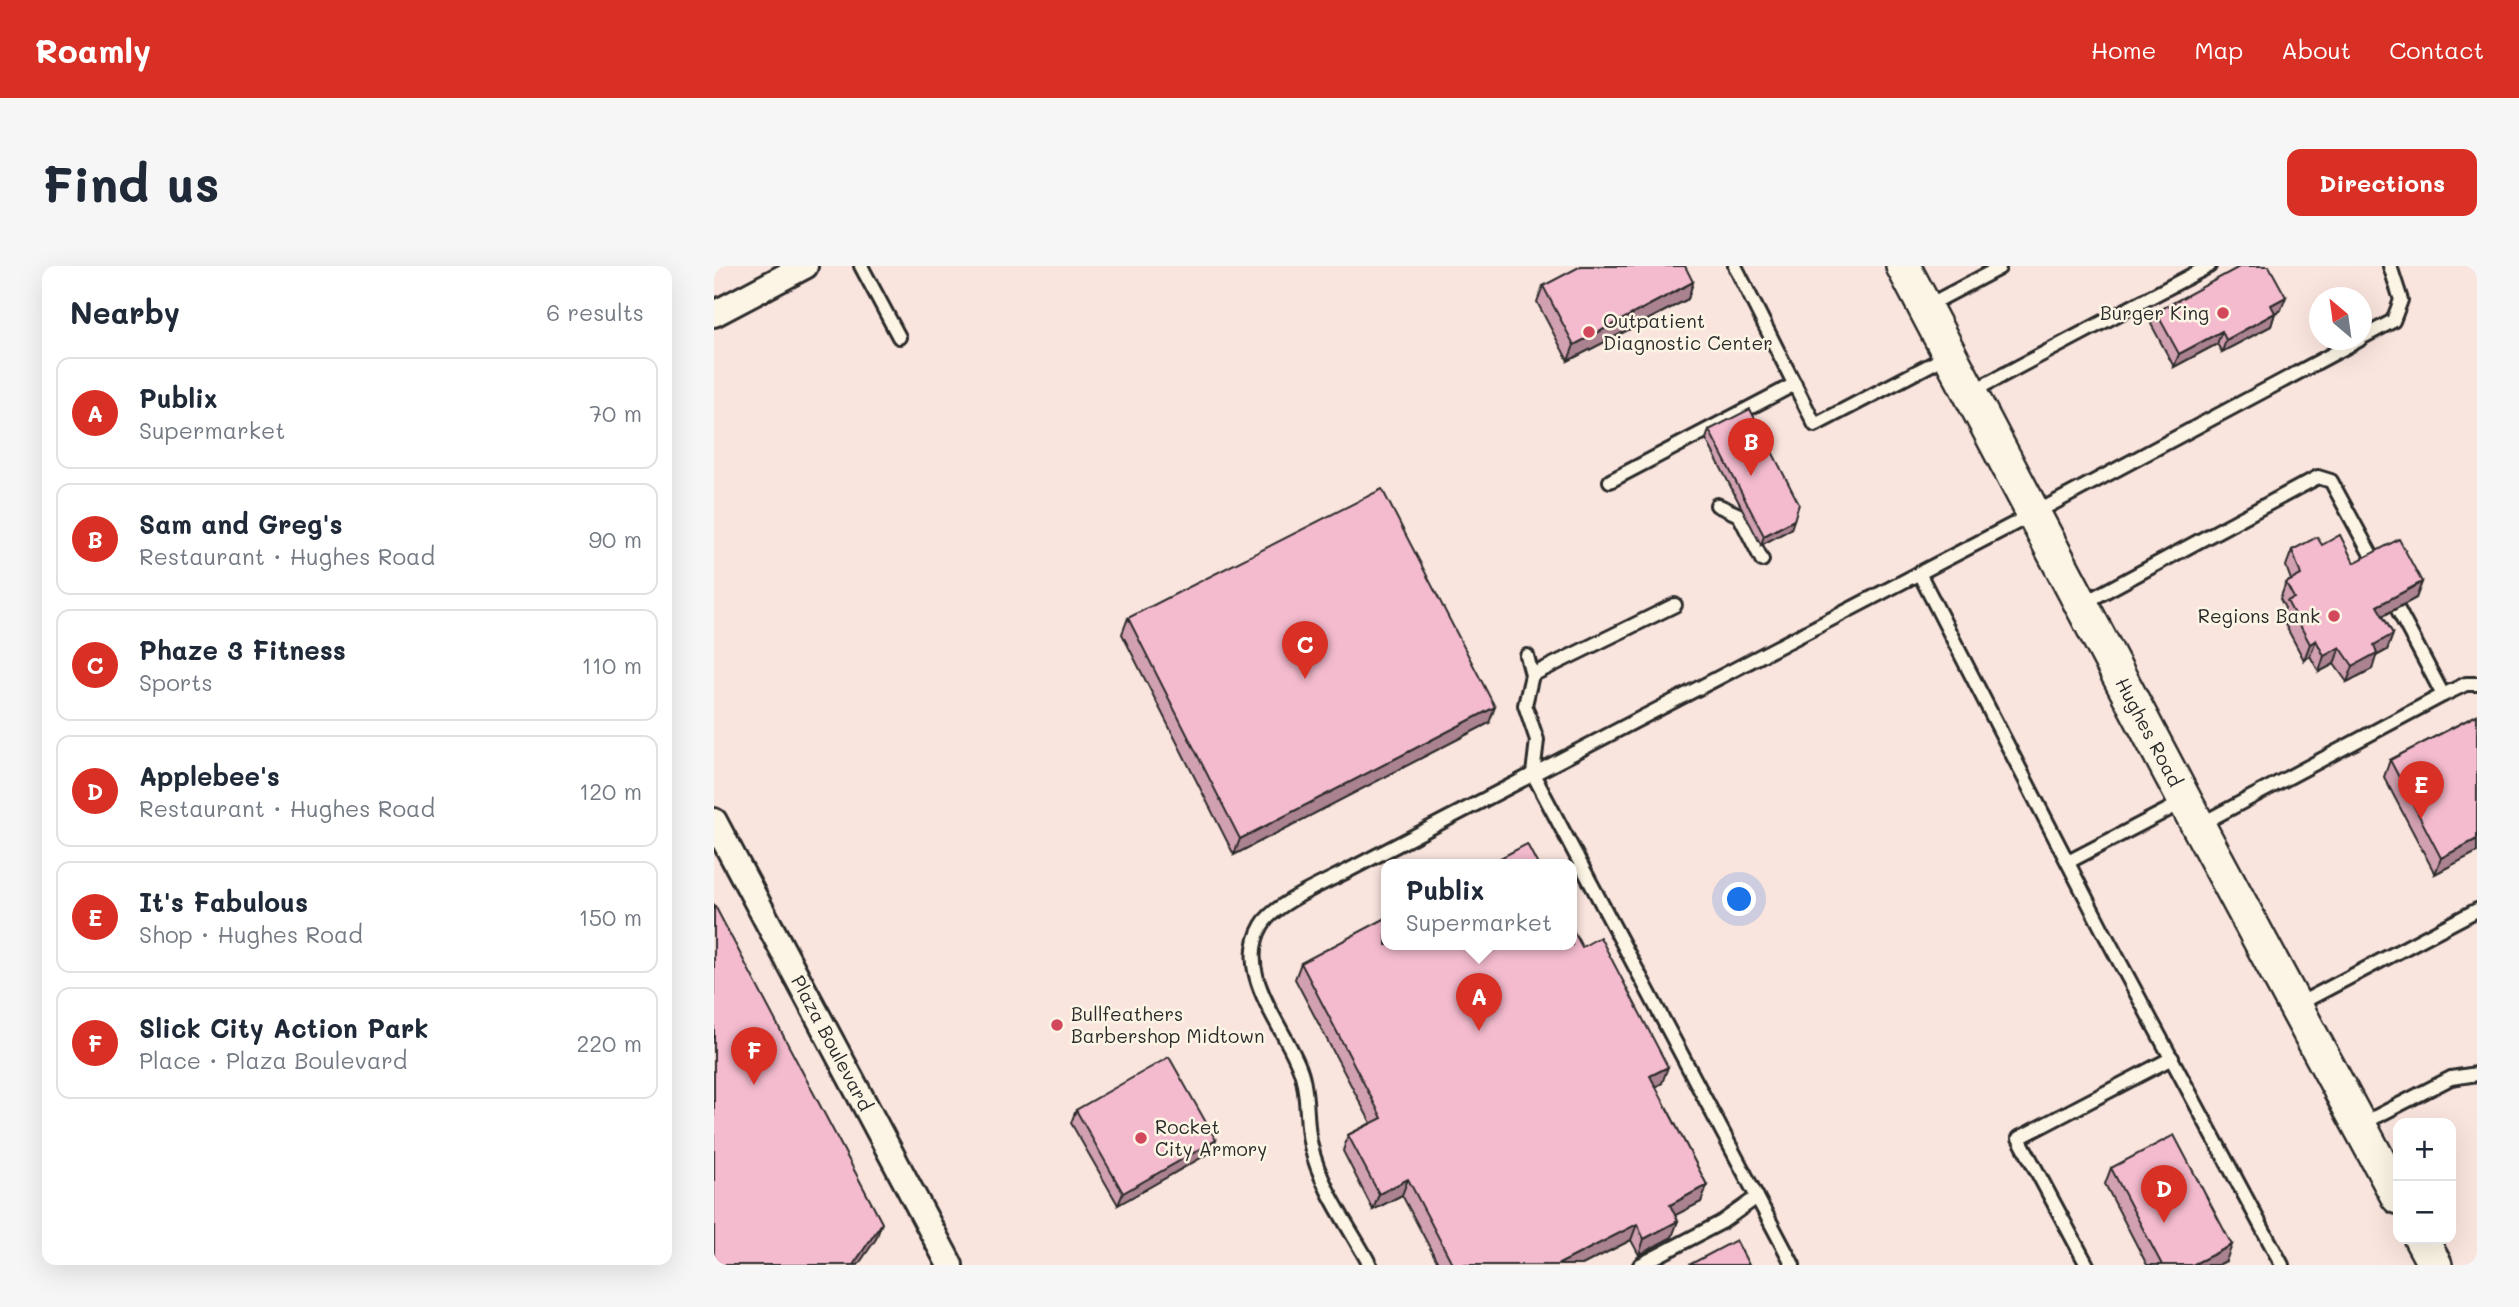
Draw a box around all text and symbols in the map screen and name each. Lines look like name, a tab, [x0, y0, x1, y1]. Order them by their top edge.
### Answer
text: Roamly	[35, 28, 151, 71]
text: Home	[2091, 34, 2156, 65]
text: Map	[2194, 34, 2243, 65]
text: About	[2281, 34, 2351, 65]
text: Contact	[2389, 34, 2484, 65]
button: Directions	[2287, 149, 2477, 216]
text: Find us	[42, 151, 220, 214]
north arrow	[2309, 287, 2372, 350]
text: Nearby	[70, 292, 180, 332]
text: 6 results	[546, 297, 644, 327]
place label: Burger King	[2100, 300, 2209, 325]
marker: Burger King	[2215, 305, 2231, 321]
place label: Outpatient Diagnostic Center	[1603, 308, 1773, 355]
marker: Outpatient Diagnostic Center	[1581, 324, 1597, 340]
text: Publix	[139, 381, 218, 415]
text: A	[87, 398, 103, 428]
text: 70 m	[589, 398, 642, 428]
text: Supermarket	[139, 415, 285, 445]
pin: B	[1728, 418, 1774, 476]
text: Sam and Greg's	[139, 507, 343, 541]
text: B	[87, 524, 103, 554]
text: 90 m	[589, 524, 642, 554]
text: Restaurant · Hughes Road	[139, 541, 435, 571]
place label: Regions Bank	[2198, 603, 2320, 628]
marker: Regions Bank	[2326, 608, 2342, 624]
pin: C	[1282, 621, 1328, 679]
text: Phaze 3 Fitness	[139, 633, 346, 667]
text: C	[86, 650, 104, 680]
text: 110 m	[582, 650, 642, 680]
text: Sports	[139, 667, 213, 697]
street label: Hughes Road	[2110, 673, 2189, 791]
text: Applebee's	[139, 759, 280, 793]
pin: E	[2398, 761, 2444, 819]
text: D	[87, 776, 103, 806]
text: 120 m	[579, 776, 642, 806]
text: Restaurant · Hughes Road	[139, 793, 435, 823]
popup	[1381, 859, 1577, 950]
text: Publix	[1406, 873, 1485, 907]
your location	[1722, 882, 1756, 916]
text: It's Fabulous	[139, 885, 308, 919]
text: E	[88, 902, 102, 932]
text: 150 m	[578, 902, 642, 932]
text: Supermarket	[1406, 907, 1552, 937]
text: Shop · Hughes Road	[139, 919, 363, 949]
street label: Plaza Boulevard	[786, 971, 879, 1115]
pin: A	[1456, 973, 1502, 1031]
place label: Bullfeathers Barbershop Midtown	[1071, 1001, 1265, 1048]
text: Slick City Action Park	[139, 1011, 428, 1045]
marker: Bullfeathers Barbershop Midtown	[1049, 1017, 1065, 1033]
pin: F	[731, 1027, 777, 1085]
text: F	[88, 1028, 102, 1058]
text: 220 m	[576, 1028, 642, 1058]
text: Place · Plaza Boulevard	[139, 1045, 407, 1075]
place label: Rocket City Armory	[1155, 1114, 1267, 1161]
map controls	[2393, 1118, 2456, 1244]
button: +	[2393, 1118, 2456, 1181]
marker: Rocket City Armory	[1133, 1130, 1149, 1146]
pin: D	[2141, 1165, 2187, 1223]
button: −	[2393, 1181, 2456, 1244]

